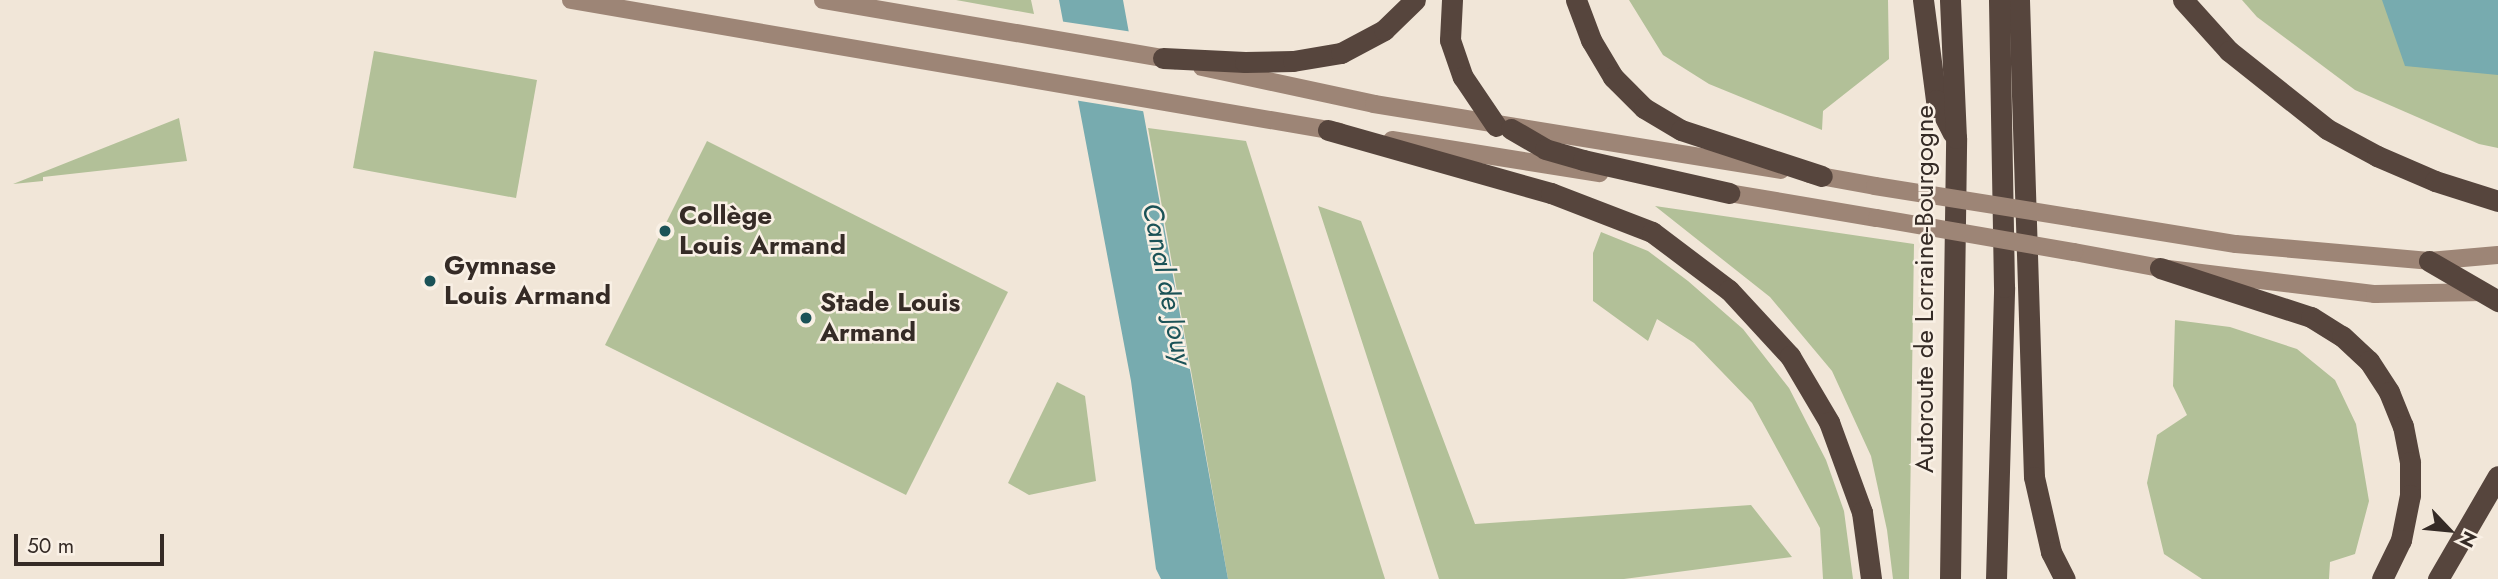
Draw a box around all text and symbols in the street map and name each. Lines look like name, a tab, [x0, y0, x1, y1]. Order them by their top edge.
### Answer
street label: Autoroute de Lorraine-Bourgogne	[1909, 105, 1941, 473]
place label: Collège Louis Armand	[679, 200, 846, 262]
water label: Canal de Jouy	[1135, 200, 1199, 368]
marker: Collège Louis Armand	[657, 223, 673, 239]
place label: Gymnase Louis Armand	[444, 250, 611, 312]
marker: Gymnase Louis Armand	[422, 273, 438, 289]
place label: Stade Louis Armand	[820, 287, 960, 348]
marker: Stade Louis Armand	[798, 310, 814, 326]
north arrow	[2414, 495, 2484, 565]
scale bar	[18, 520, 168, 564]
text: N	[2453, 527, 2484, 552]
text: 50 m	[27, 531, 74, 561]

